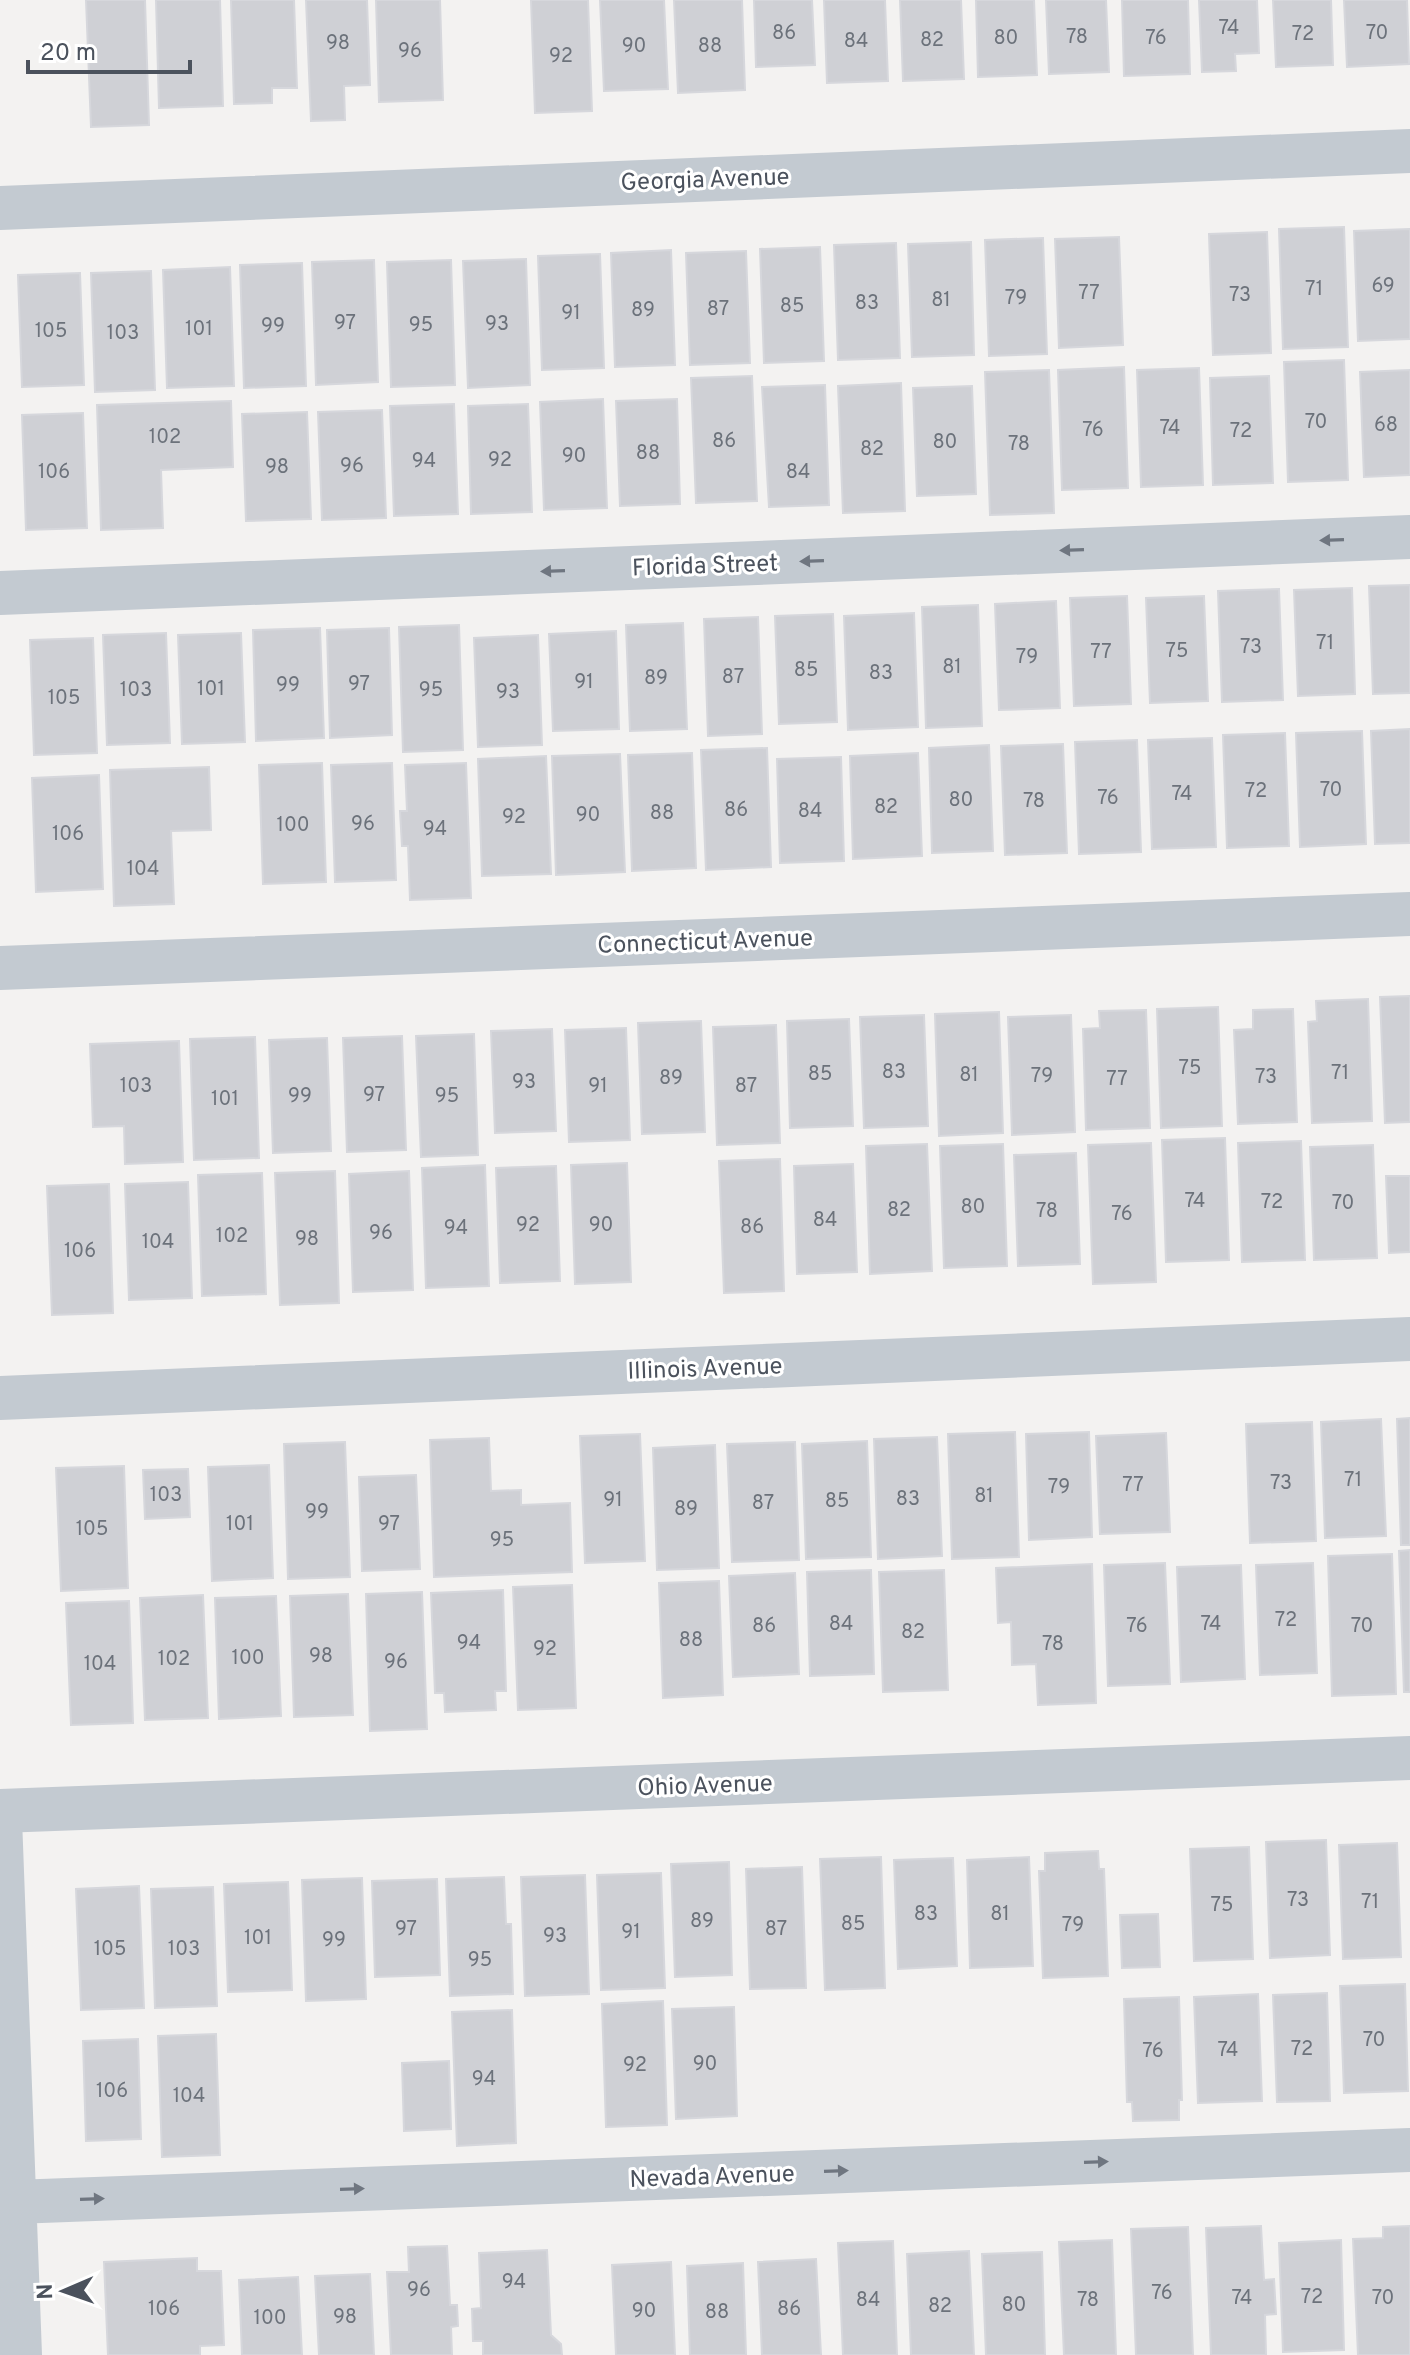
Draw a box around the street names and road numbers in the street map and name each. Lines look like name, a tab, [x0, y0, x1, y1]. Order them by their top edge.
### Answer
street label: Georgia Avenue	[620, 163, 790, 199]
street label: Florida Street	[631, 549, 779, 585]
street label: Connecticut Avenue	[597, 924, 813, 962]
street label: Illinois Avenue	[627, 1352, 783, 1388]
street label: Ohio Avenue	[637, 1770, 773, 1804]
street label: Nevada Avenue	[629, 2160, 795, 2196]

